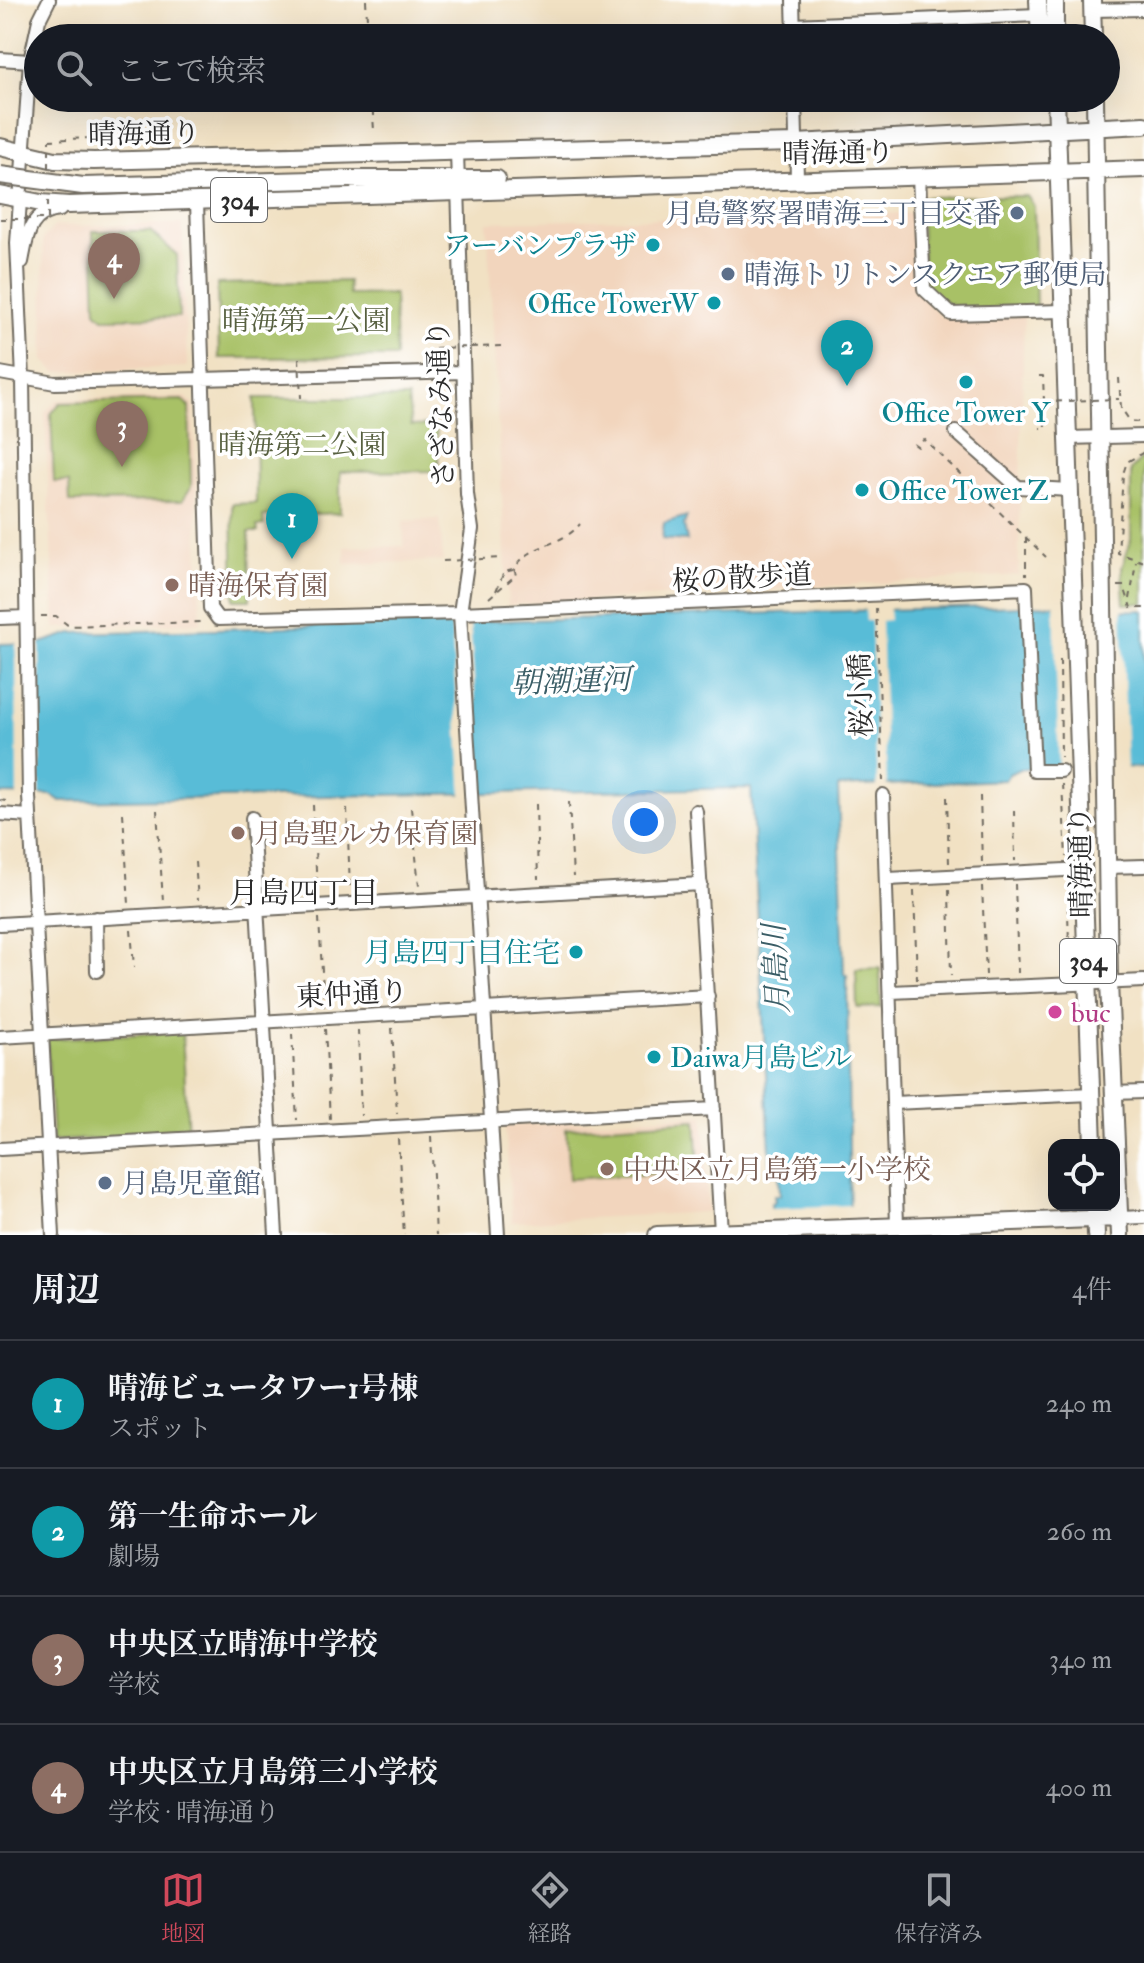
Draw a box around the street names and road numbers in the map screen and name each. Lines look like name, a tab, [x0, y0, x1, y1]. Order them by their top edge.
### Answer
street label: 晴海通り	[88, 116, 200, 153]
street label: 晴海通り	[782, 135, 894, 172]
road number: 304	[211, 178, 267, 222]
street label: さざなみ通り	[421, 319, 462, 489]
street label: 桜の散歩道	[671, 557, 813, 600]
street label: 桜小橋	[843, 652, 880, 738]
street label: 晴海通り	[1063, 806, 1100, 918]
road number: 304	[1060, 939, 1116, 983]
street label: 東仲通り	[295, 974, 409, 1015]

